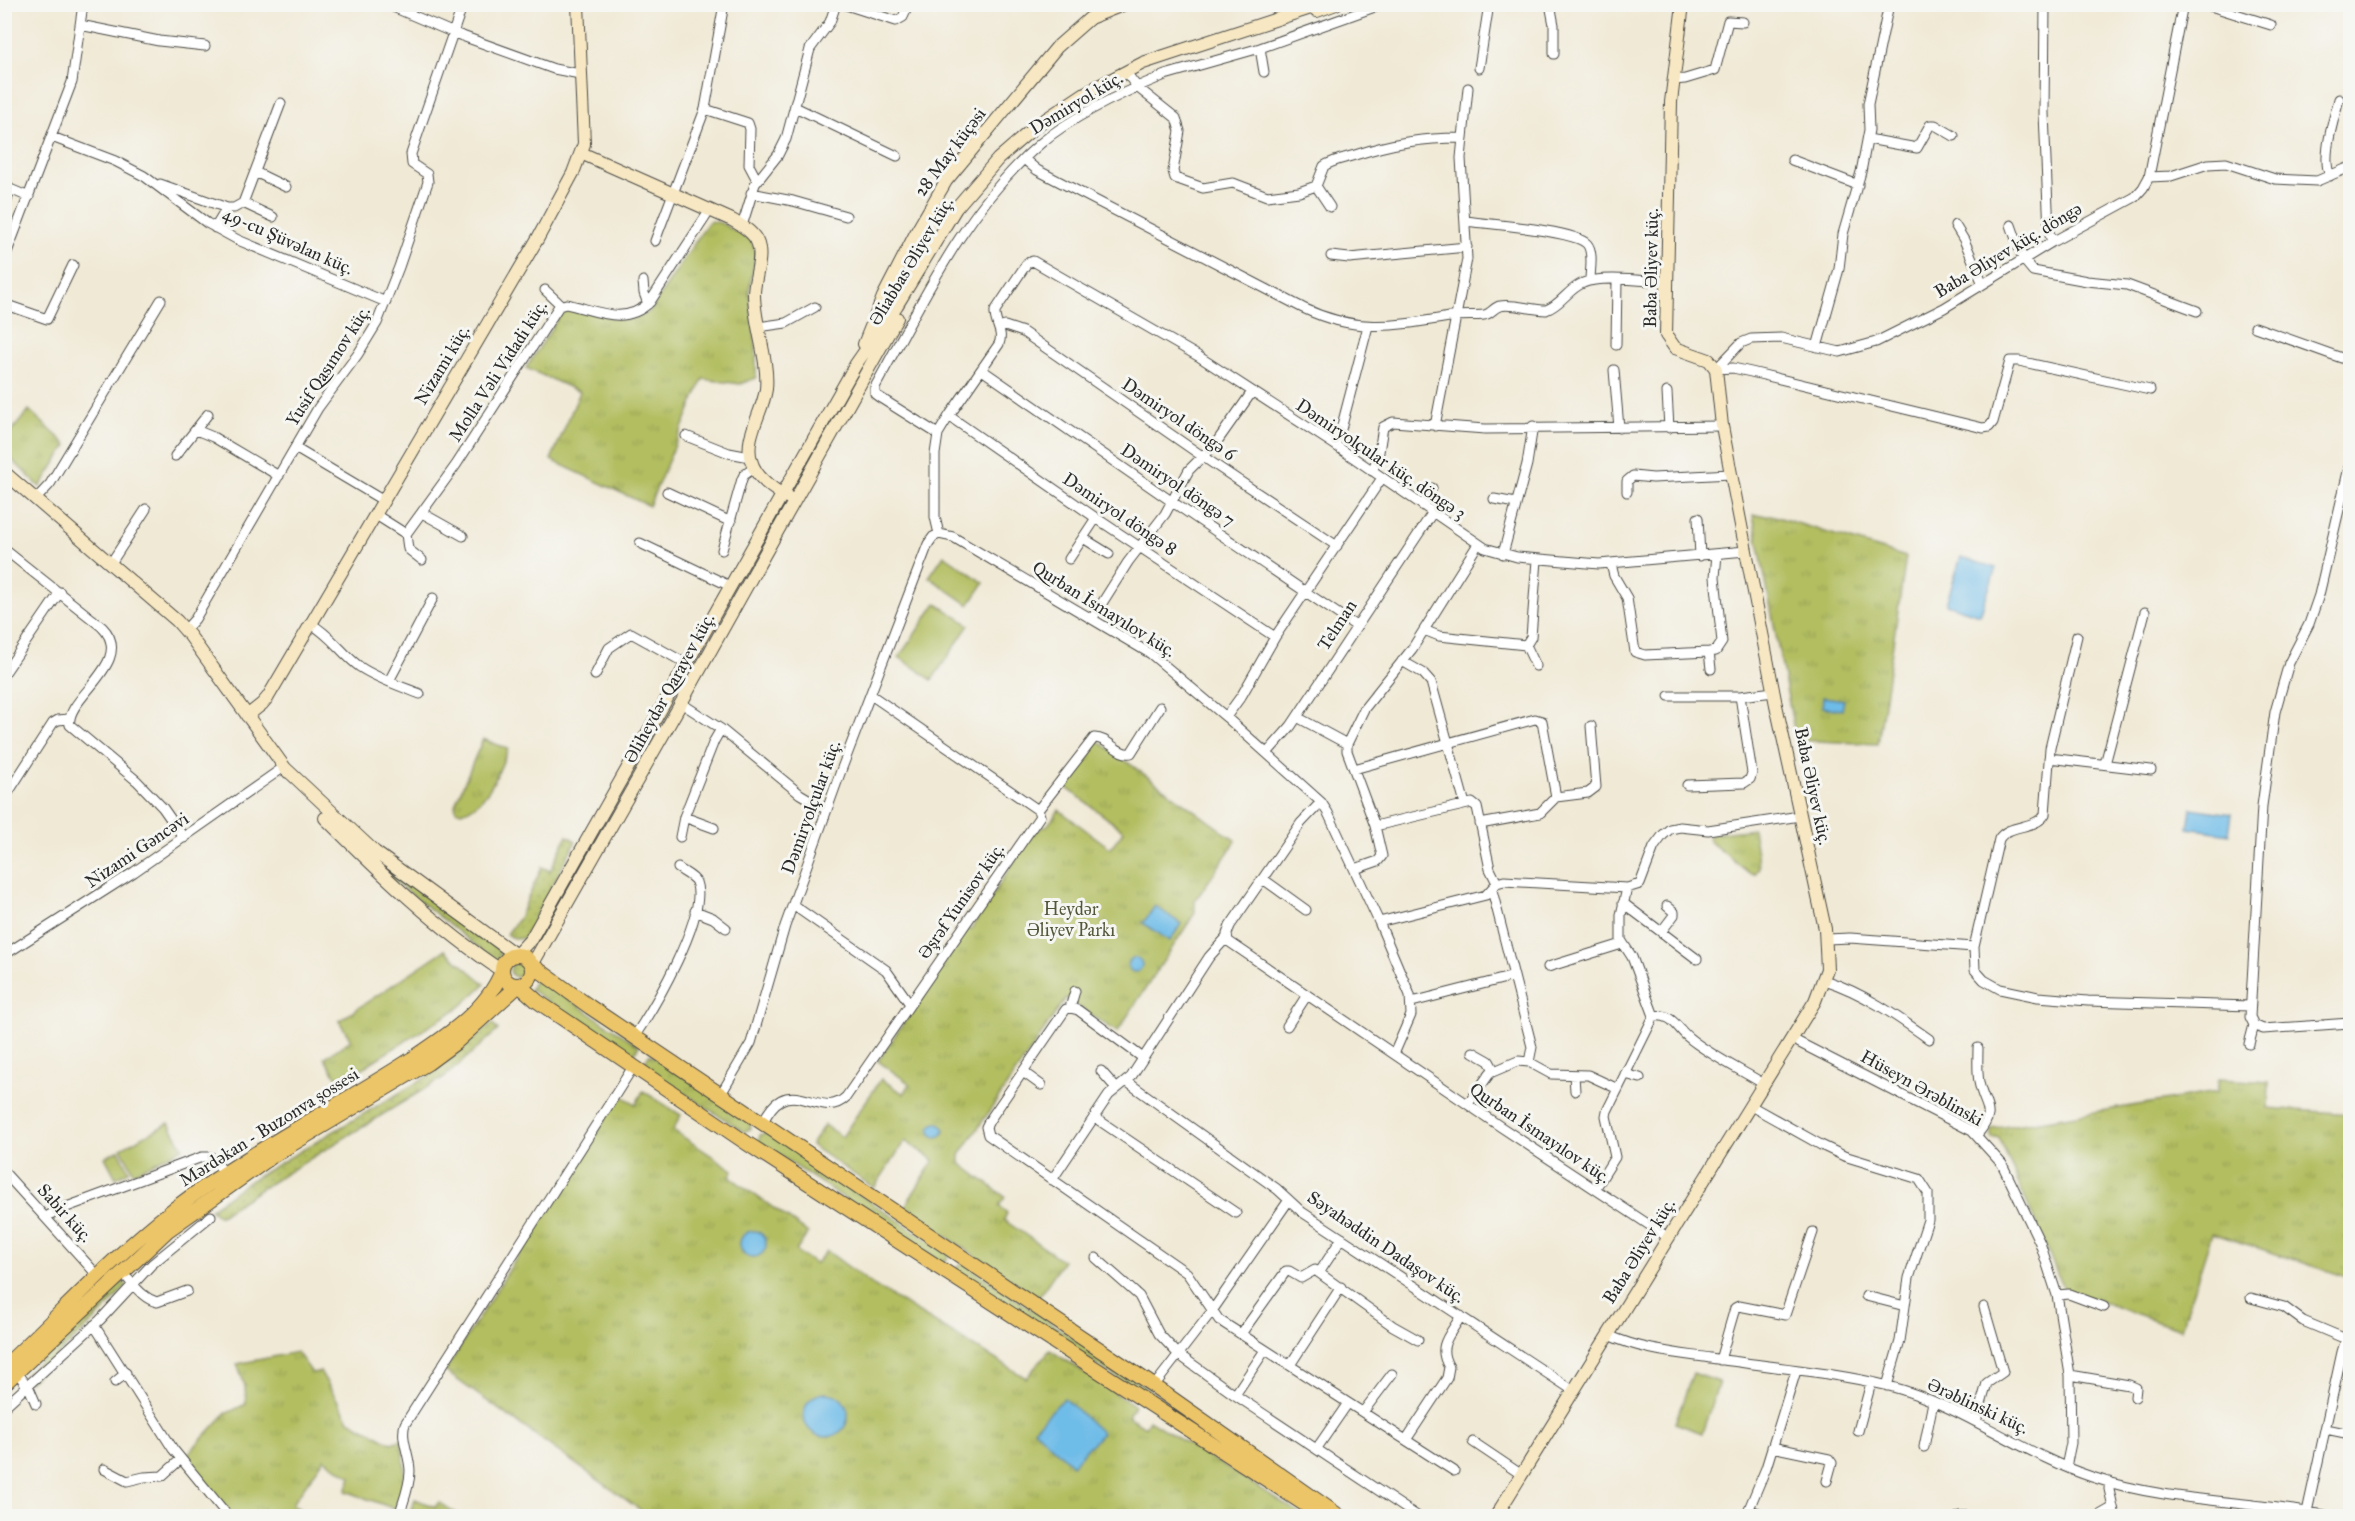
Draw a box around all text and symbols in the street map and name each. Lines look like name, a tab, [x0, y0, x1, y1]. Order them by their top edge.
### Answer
street label: Dəmiryol küç.	[1026, 67, 1126, 139]
street label: 28 May küçəsi	[909, 103, 991, 201]
street label: Əliabbas Əliyev küç.	[864, 193, 958, 329]
street label: Baba Əliyev küç. döngə	[1930, 197, 2086, 304]
street label: 49-cu Şüvəlan küç.	[220, 202, 356, 280]
street label: Baba Əliyev küç.	[1639, 208, 1663, 328]
street label: Molla Vəli Vidadi küç.	[444, 296, 552, 446]
street label: Yusif Qasımov küç.	[281, 302, 375, 430]
street label: Nizami küç.	[410, 321, 474, 409]
street label: Dəmiryol döngə 6	[1117, 373, 1241, 466]
street label: Dəmiryolçular küç. döngə 3	[1291, 394, 1470, 525]
street label: Dəmiryol döngə 7	[1116, 439, 1239, 532]
street label: Dəmiryol döngə 8	[1058, 468, 1181, 561]
street label: Qurban İsmayılov küç.	[1028, 555, 1180, 662]
street label: Telman	[1313, 595, 1362, 654]
street label: Əliheydər Qarayev küç.	[619, 609, 719, 767]
street label: Baba Əliyev küç.	[1790, 725, 1836, 847]
street label: Dəmiryolçular küç.	[777, 737, 845, 877]
street label: Nizami Gəncəvi	[81, 807, 193, 893]
street label: Əşrəf Yunisov küç.	[913, 839, 1009, 963]
park label: Heydər Əliyev Parkı	[1027, 898, 1115, 941]
street label: Hüseyn Ərəblinski	[1857, 1045, 1987, 1131]
street label: Mərdəkan - Buzonva şossesi	[175, 1063, 363, 1191]
street label: Qurban İsmayılov küç.	[1465, 1077, 1615, 1188]
street label: Sabir küç.	[33, 1179, 97, 1247]
street label: Səyahəddin Dadaşov küç.	[1303, 1186, 1469, 1308]
street label: Baba Əliyev küç.	[1598, 1194, 1680, 1308]
street label: Ərəblinski küç.	[1924, 1373, 2032, 1439]

